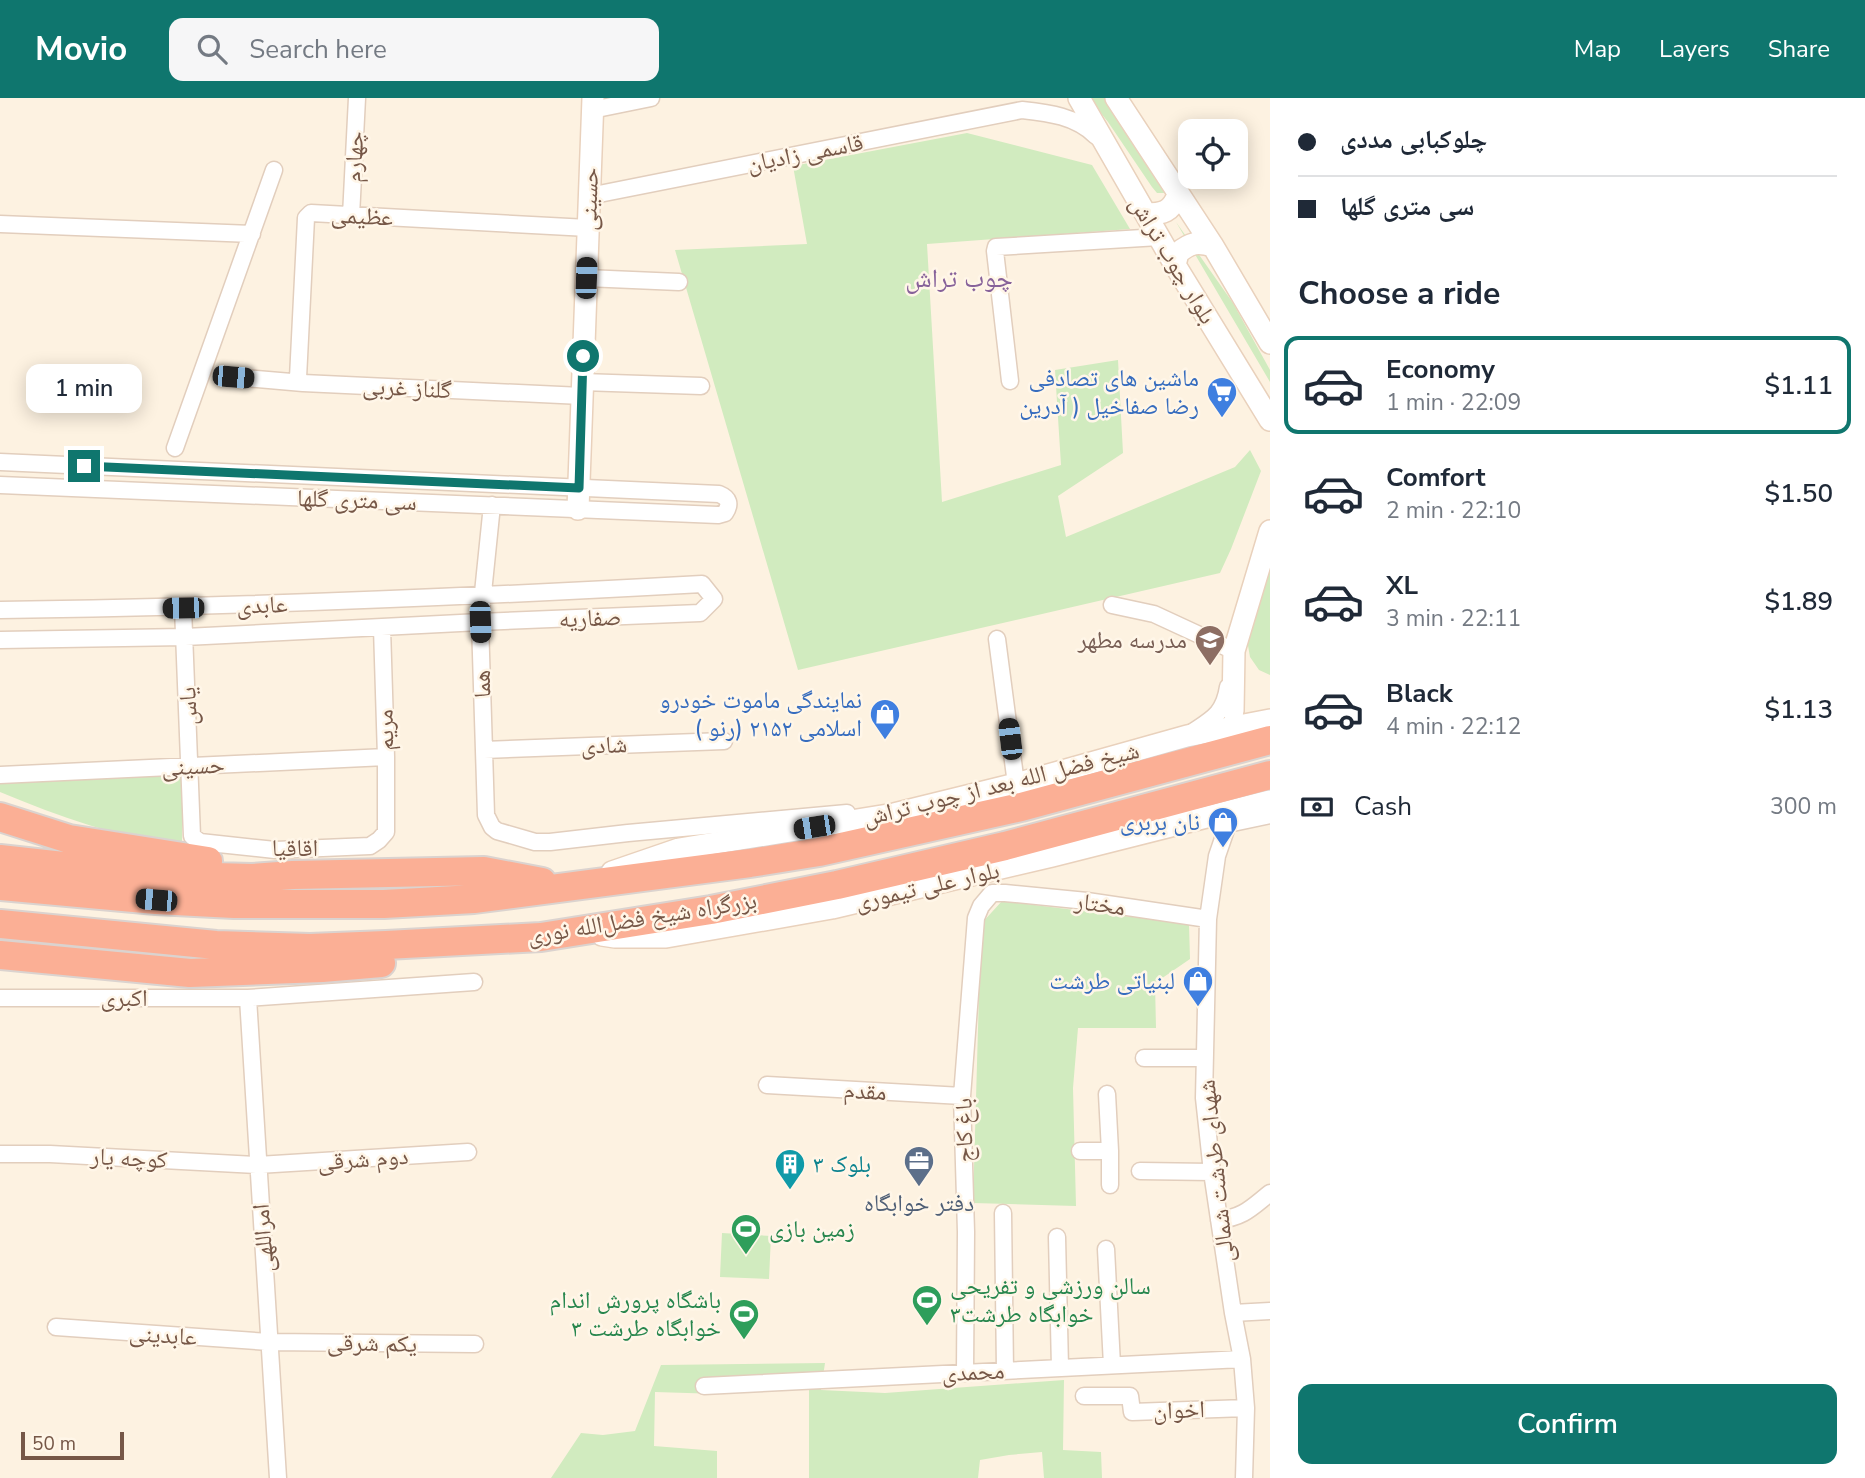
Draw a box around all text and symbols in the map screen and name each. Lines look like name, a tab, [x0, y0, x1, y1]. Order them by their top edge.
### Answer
search box	[169, 18, 659, 81]
text: Movio	[35, 27, 127, 72]
icon: search	[193, 30, 231, 68]
text: Search here	[249, 32, 387, 67]
text: Map	[1574, 33, 1621, 65]
text: Layers	[1659, 33, 1730, 65]
text: Share	[1768, 33, 1830, 65]
map controls	[1178, 119, 1248, 189]
button: locate	[1178, 119, 1248, 189]
text: چلوکبابی مددی	[1340, 122, 1487, 157]
street label: قاسمی زادیان	[744, 126, 866, 180]
street label: چهارم	[337, 130, 371, 184]
street label: حسینی	[572, 167, 606, 231]
text: سی متری گلها	[1340, 189, 1474, 224]
street label: بلوار چوب‌ تراش	[1122, 190, 1224, 330]
street label: عظیمی	[330, 198, 394, 234]
car	[575, 257, 598, 299]
district label: چوب تراش	[905, 261, 1013, 296]
text: Choose a ride	[1298, 272, 1500, 315]
route start	[567, 340, 599, 372]
text: Economy	[1386, 352, 1495, 387]
icon: car	[1302, 354, 1365, 417]
place label: ماشین های تصادفی رضا صفاخیل ( آدرین	[1019, 362, 1199, 422]
callout: 1 min	[26, 364, 142, 414]
car	[212, 365, 255, 389]
text: $1.11	[1764, 368, 1833, 403]
street label: گلناز غربی	[362, 370, 452, 406]
text: 1 min	[55, 373, 113, 404]
supermarket icon: ماشین های تصادفی رضا صفاخیل ( آدرین	[1205, 375, 1239, 419]
text: 1 min · 22:09	[1386, 387, 1521, 418]
route end	[68, 450, 100, 482]
text: Comfort	[1386, 460, 1486, 495]
icon: car	[1302, 462, 1365, 525]
text: $1.50	[1764, 476, 1833, 511]
street label: سی متری گلها	[297, 482, 417, 518]
text: 2 min · 22:10	[1386, 495, 1521, 526]
text: XL	[1386, 568, 1418, 603]
icon: car	[1302, 570, 1365, 633]
text: $1.89	[1764, 584, 1833, 619]
street label: عابدی	[236, 588, 288, 622]
car	[162, 597, 205, 619]
car	[469, 601, 492, 643]
street label: صفاریه	[558, 601, 622, 635]
text: 3 min · 22:11	[1386, 603, 1521, 634]
school or university icon: مدرسه مطهر	[1193, 623, 1227, 667]
place label: مدرسه مطهر	[1077, 624, 1187, 656]
street label: هما	[466, 669, 498, 699]
text: Black	[1386, 676, 1453, 711]
icon: car	[1302, 678, 1365, 741]
place label: نمایندگی ماموت خودرو ( رنو) اسلامی ۲۱۵۲	[659, 684, 862, 744]
street label: یاس	[171, 686, 205, 726]
text: $1.13	[1764, 692, 1833, 727]
shop icon: نمایندگی ماموت خودرو ( رنو) اسلامی ۲۱۵۲	[868, 697, 902, 741]
street label: مریم	[369, 709, 401, 751]
text: 4 min · 22:12	[1386, 711, 1521, 742]
car	[998, 717, 1023, 761]
street label: شادی	[580, 728, 628, 762]
street label: شیخ فضل الله بعد از چوب تراش	[859, 734, 1143, 834]
street label: حسینی	[161, 748, 225, 784]
icon: cash	[1298, 788, 1336, 826]
text: Cash	[1354, 789, 1412, 824]
text: 300 m	[1770, 791, 1837, 822]
shop icon: نان بربری	[1206, 805, 1240, 849]
place label: نان بربری	[1120, 806, 1200, 838]
car	[792, 813, 837, 841]
street label: اقاقیا	[272, 832, 318, 864]
street label: بلوار علی تیموری	[851, 854, 1003, 918]
street label: بزرگراه شیخ فضل‌الله نوری	[525, 884, 759, 952]
street label: مختار	[1072, 884, 1127, 923]
car	[135, 888, 178, 912]
shop icon: لبنیاتی طرشت	[1181, 964, 1215, 1008]
place label: لبنیاتی طرشت	[1049, 965, 1175, 997]
street label: اکبری	[100, 982, 148, 1014]
street label: مقدم	[843, 1074, 887, 1108]
street label: شهدای طرشت شمالی	[1190, 1078, 1242, 1264]
street label: باغ کاج	[947, 1097, 981, 1163]
street label: کوچه یار	[89, 1140, 168, 1176]
street label: دوم شرقی	[316, 1140, 410, 1178]
office icon: دفتر خوابگاه	[902, 1144, 936, 1188]
building icon: بلوک ۳	[773, 1147, 807, 1191]
place label: بلوک ۳	[813, 1148, 871, 1180]
place label: دفتر خوابگاه	[864, 1187, 974, 1219]
street label: امراللهی	[245, 1203, 281, 1273]
sports icon: زمین بازی	[729, 1212, 763, 1256]
place label: زمین بازی	[769, 1213, 855, 1245]
place label: سالن ورزشی و تفریحی خوابگاه طرشت۳	[950, 1270, 1151, 1330]
sports icon: سالن ورزشی و تفریحی خوابگاه طرشت۳	[910, 1283, 944, 1327]
place label: باشگاه پرورش اندام خوابگاه طرشت ۳	[549, 1284, 721, 1344]
sports icon: باشگاه پرورش اندام خوابگاه طرشت ۳	[727, 1297, 761, 1341]
street label: عابدینی	[128, 1317, 198, 1353]
street label: یکم شرقی	[327, 1326, 417, 1360]
street label: محمدی	[941, 1354, 1005, 1390]
button: Confirm	[1298, 1384, 1837, 1464]
street label: اخوان	[1152, 1393, 1206, 1427]
scale bar	[21, 1429, 124, 1461]
text: 50 m	[32, 1431, 76, 1457]

